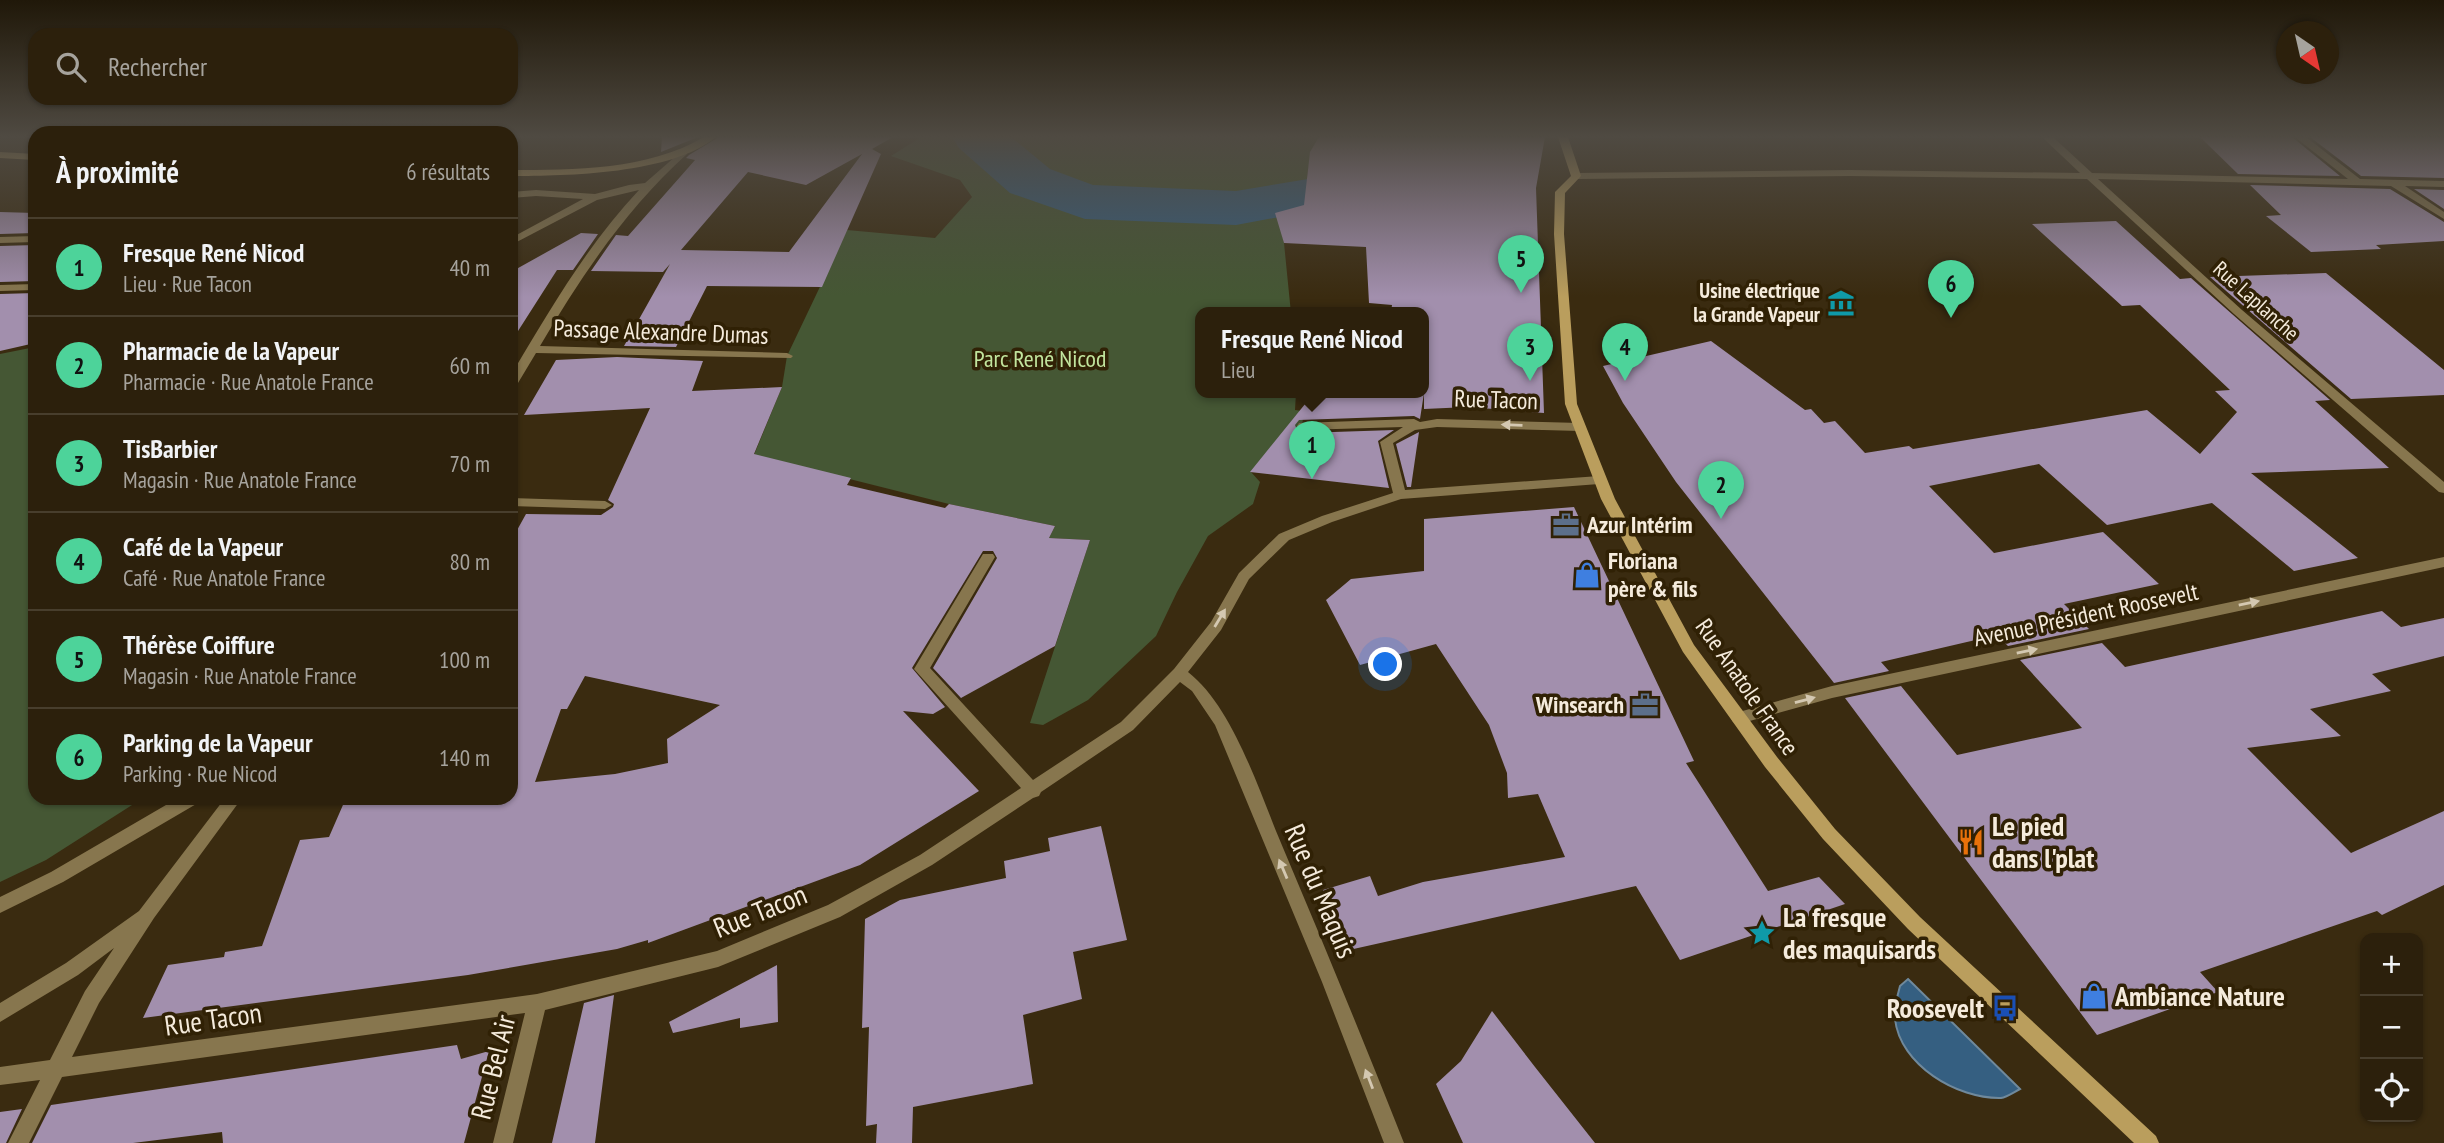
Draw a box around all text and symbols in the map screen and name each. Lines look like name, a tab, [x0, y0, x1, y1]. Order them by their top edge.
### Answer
north arrow	[2276, 21, 2339, 84]
search box	[28, 28, 518, 105]
icon: search	[52, 48, 90, 86]
text: Rechercher	[108, 50, 207, 83]
text: À proximité	[56, 152, 179, 191]
text: 6 résultats	[406, 157, 490, 186]
pin: 5	[1498, 235, 1544, 293]
text: Fresque René Nicod	[123, 236, 304, 269]
text: 1	[74, 253, 85, 282]
text: 40 m	[449, 253, 490, 282]
street label: Rue Laplanche	[2208, 255, 2305, 346]
pin: 6	[1928, 260, 1974, 318]
text: Lieu · Rue Tacon	[123, 269, 252, 298]
place label: Usine électrique la Grande Vapeur	[1693, 277, 1821, 328]
museum icon: Usine électrique la Grande Vapeur	[1826, 288, 1856, 318]
popup	[1195, 307, 1429, 398]
street label: Passage Alexandre Dumas	[553, 312, 769, 351]
text: Fresque René Nicod	[1221, 322, 1403, 355]
pin: 3	[1507, 323, 1553, 381]
pin: 4	[1602, 323, 1648, 381]
text: Pharmacie de la Vapeur	[123, 334, 339, 367]
park label: Parc René Nicod	[974, 343, 1106, 374]
text: 2	[74, 351, 85, 380]
text: 60 m	[449, 351, 490, 380]
text: Lieu	[1221, 355, 1255, 384]
text: Pharmacie · Rue Anatole France	[123, 367, 374, 396]
street label: Rue Tacon	[1454, 383, 1538, 416]
one-way arrow	[1501, 419, 1523, 430]
pin: 1	[1289, 421, 1335, 479]
text: TisBarbier	[123, 432, 217, 465]
text: 3	[74, 449, 85, 478]
text: 70 m	[449, 449, 490, 478]
pin: 2	[1698, 461, 1744, 519]
text: Magasin · Rue Anatole France	[123, 465, 357, 494]
place label: Azur Intérim	[1586, 509, 1693, 540]
office icon: Azur Intérim	[1551, 510, 1581, 540]
text: Café de la Vapeur	[123, 530, 283, 563]
place label: Floriana père & fils	[1608, 545, 1698, 604]
text: 4	[74, 547, 85, 576]
text: 80 m	[449, 547, 490, 576]
shop icon: Floriana père & fils	[1572, 560, 1602, 590]
text: Café · Rue Anatole France	[123, 563, 325, 592]
street label: Avenue Président Roosevelt	[1971, 575, 2201, 653]
one-way arrow	[2238, 598, 2260, 609]
one-way arrow	[1214, 609, 1226, 628]
street label: Rue Anatole France	[1689, 612, 1806, 761]
text: Thérèse Coiffure	[123, 628, 275, 661]
text: 5	[74, 645, 85, 674]
text: 100 m	[439, 645, 490, 674]
one-way arrow	[2016, 645, 2038, 656]
your location	[1368, 647, 1402, 681]
text: Magasin · Rue Anatole France	[123, 661, 357, 690]
place label: Winsearch	[1535, 689, 1624, 720]
office icon: Winsearch	[1630, 690, 1660, 720]
one-way arrow	[1794, 694, 1816, 705]
text: Parking de la Vapeur	[123, 726, 313, 759]
text: 6	[74, 743, 85, 772]
text: 140 m	[439, 743, 490, 772]
text: Parking · Rue Nicod	[123, 759, 277, 788]
place label: Le pied dans l'plat	[1992, 807, 2094, 876]
street label: Rue du Maquis	[1277, 818, 1366, 963]
restaurant icon: Le pied dans l'plat	[1956, 827, 1986, 857]
one-way arrow	[1278, 858, 1289, 879]
street label: Rue Tacon	[708, 875, 812, 946]
place label: La fresque des maquisards	[1783, 898, 1936, 967]
place icon: La fresque des maquisards	[1747, 918, 1777, 948]
map controls	[2360, 933, 2423, 1122]
button: +	[2360, 933, 2423, 996]
place label: Ambiance Nature	[2114, 977, 2285, 1014]
shop icon: Ambiance Nature	[2079, 981, 2109, 1011]
place label: Roosevelt	[1887, 989, 1984, 1026]
street label: Rue Tacon	[162, 993, 264, 1044]
bus stop icon: Roosevelt	[1990, 993, 2020, 1023]
button: −	[2360, 996, 2423, 1059]
street label: Rue Bel Air	[462, 1010, 523, 1123]
button: locate	[2360, 1059, 2423, 1122]
one-way arrow	[1364, 1069, 1375, 1090]

